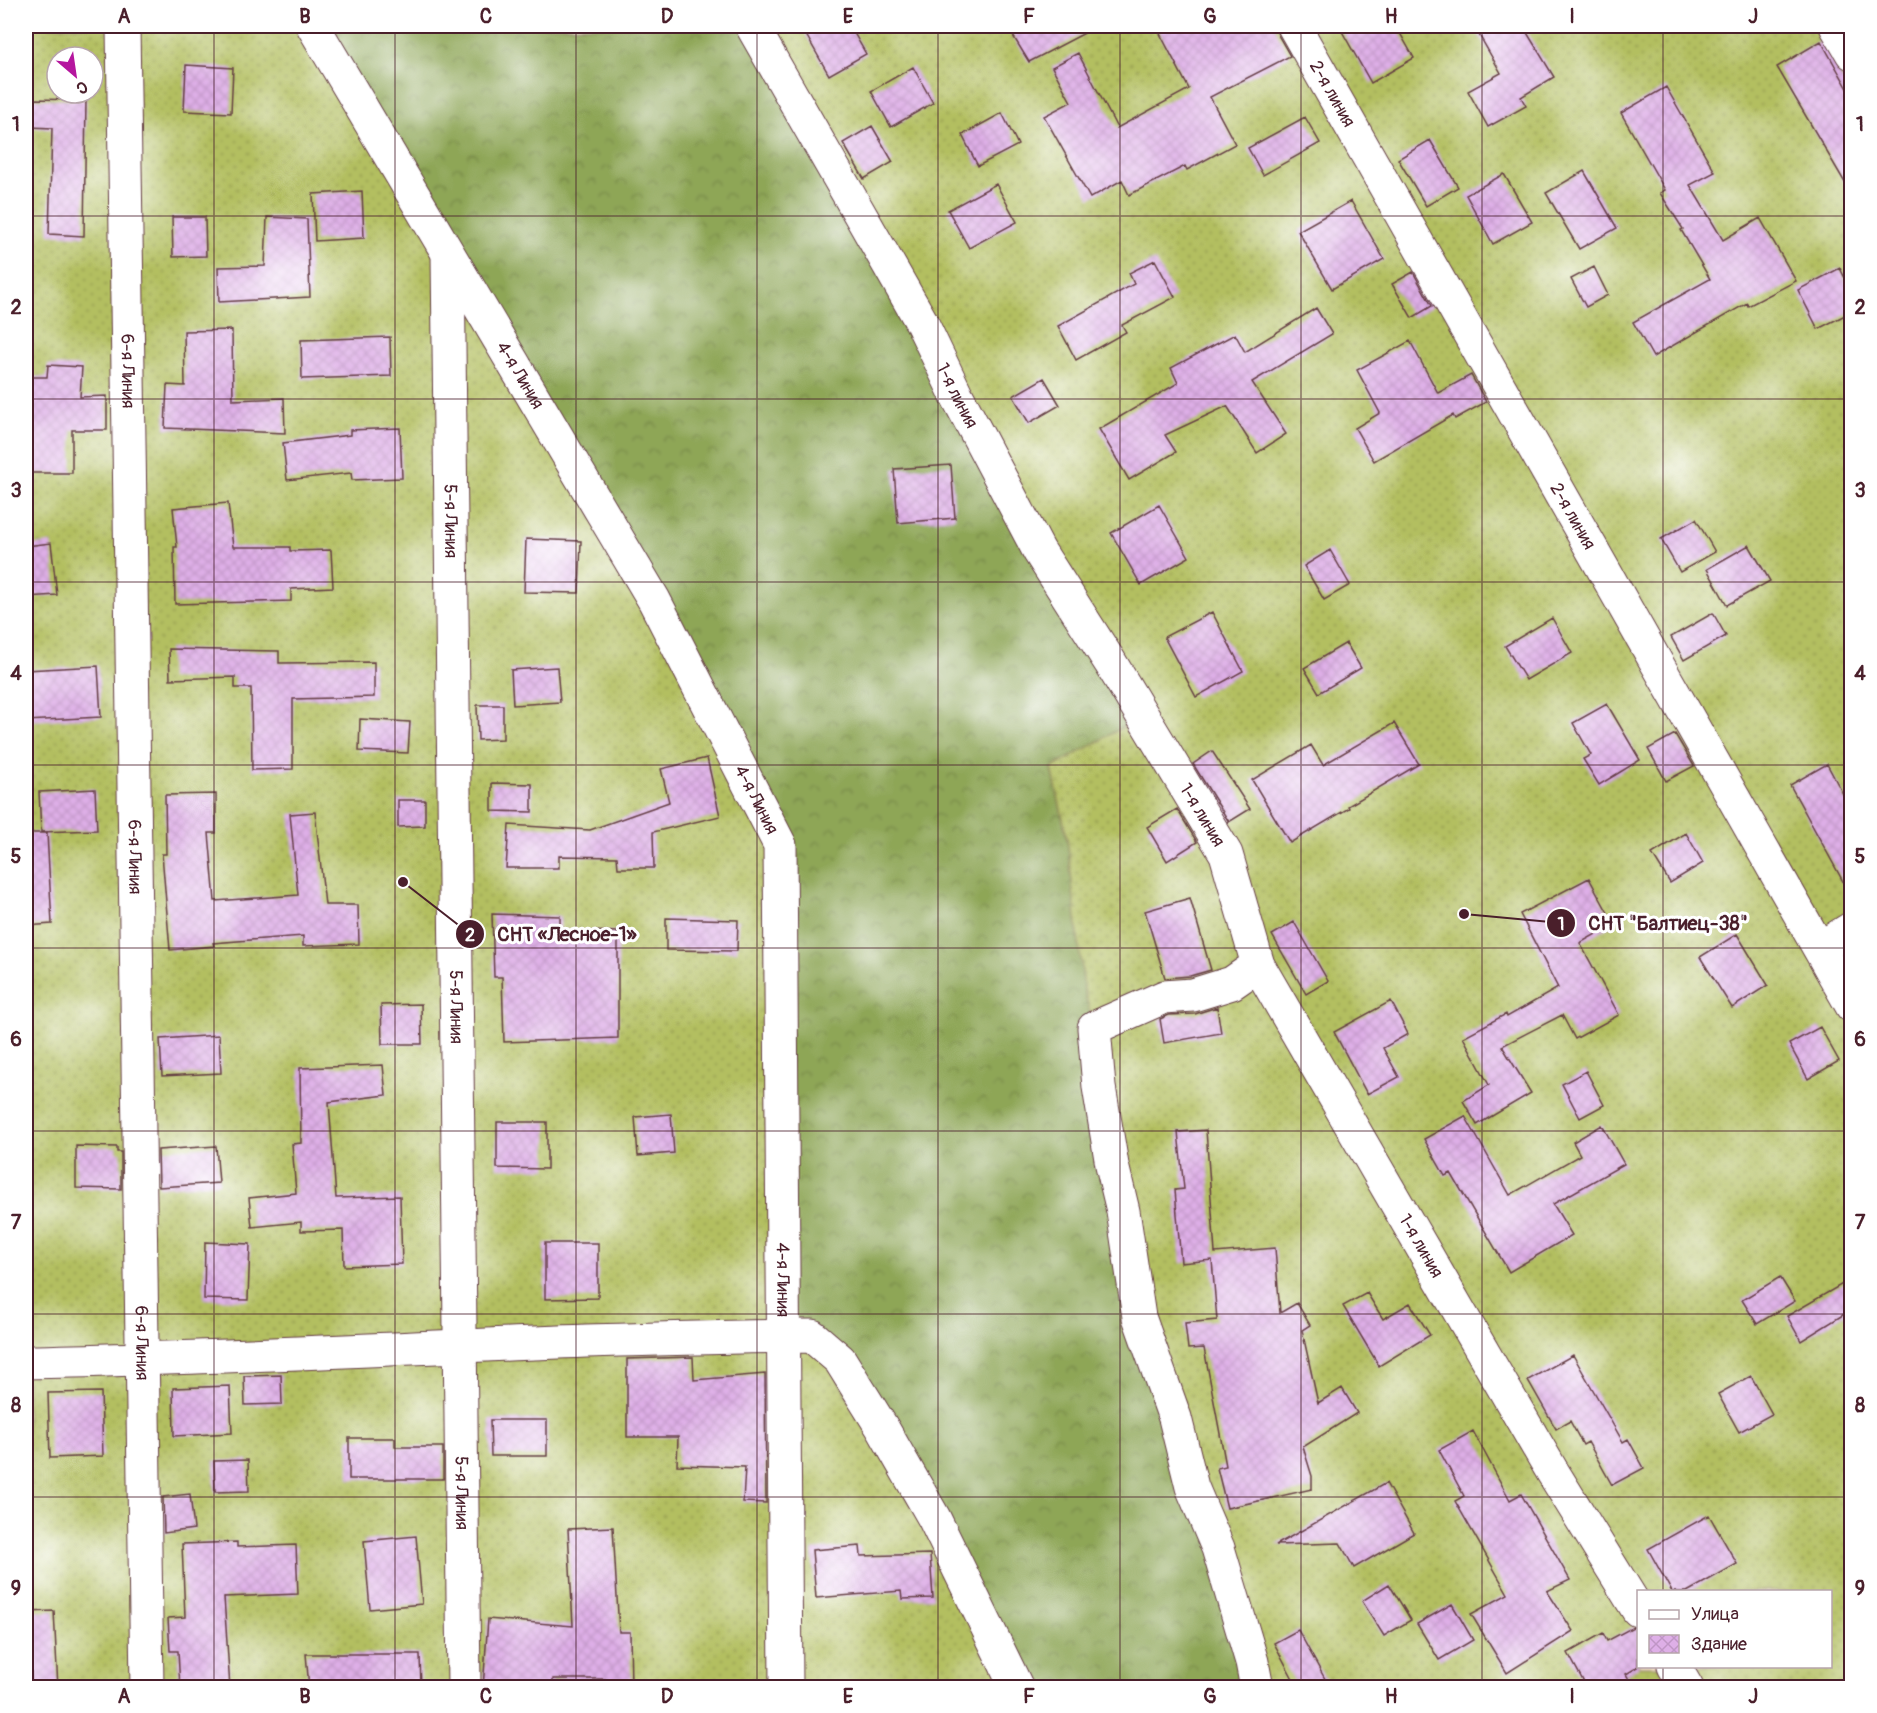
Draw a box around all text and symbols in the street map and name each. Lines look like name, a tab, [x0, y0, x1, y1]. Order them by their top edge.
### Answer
text: A	[118, 4, 131, 29]
text: B	[299, 4, 311, 29]
text: C	[480, 4, 492, 29]
text: D	[661, 4, 674, 29]
text: E	[843, 4, 854, 29]
text: F	[1023, 4, 1035, 29]
text: G	[1203, 4, 1217, 29]
text: H	[1385, 4, 1398, 29]
text: I	[1569, 4, 1575, 29]
text: J	[1748, 4, 1758, 29]
north arrow	[45, 45, 105, 105]
street label: 2-я линия	[1304, 57, 1360, 131]
text: С	[73, 76, 91, 98]
text: 1	[12, 112, 20, 137]
text: 1	[1856, 112, 1864, 137]
text: 2	[10, 295, 22, 320]
text: 2	[1854, 295, 1866, 320]
street label: 6-я Линия	[115, 333, 140, 409]
street label: 4-я Линия	[491, 337, 549, 413]
street label: 1-я линия	[931, 360, 983, 432]
text: 3	[10, 478, 22, 503]
text: 3	[1854, 478, 1866, 503]
street label: 2-я линия	[1545, 479, 1601, 554]
street label: 5-я Линия	[439, 484, 462, 558]
text: 4	[10, 661, 22, 686]
text: 4	[1854, 661, 1866, 686]
street label: 4-я Линия	[729, 761, 783, 838]
street label: 1-я линия	[1174, 779, 1230, 851]
street label: 6-я Линия	[122, 819, 147, 894]
text: 5	[11, 844, 22, 869]
text: 5	[1855, 844, 1866, 869]
callout: СНТ "Балтиец-38"	[1546, 904, 1760, 942]
text: СНТ "Балтиец-38"	[1588, 911, 1748, 936]
text: 1	[1557, 913, 1565, 936]
callout: СНТ «Лесное-1»	[455, 915, 649, 953]
text: СНТ «Лесное-1»	[497, 922, 638, 947]
text: 2	[465, 924, 475, 947]
street label: 5-я Линия	[444, 970, 468, 1044]
text: 6	[10, 1027, 22, 1052]
text: 6	[1854, 1027, 1866, 1052]
text: 7	[11, 1210, 22, 1235]
street label: 1-я линия	[1393, 1210, 1448, 1282]
text: 7	[1855, 1210, 1866, 1235]
street label: 4-я Линия	[771, 1242, 794, 1317]
street label: 6-я Линия	[129, 1305, 154, 1380]
text: 8	[11, 1393, 21, 1418]
text: 8	[1855, 1393, 1865, 1418]
street label: 5-я Линия	[449, 1456, 473, 1530]
text: 9	[11, 1576, 21, 1601]
text: 9	[1855, 1576, 1865, 1601]
legend	[1637, 1590, 1832, 1668]
text: Улица	[1691, 1603, 1739, 1626]
text: Здание	[1691, 1633, 1747, 1656]
text: A	[118, 1684, 131, 1709]
text: B	[299, 1684, 311, 1709]
text: C	[480, 1684, 492, 1709]
text: D	[661, 1684, 674, 1709]
text: E	[843, 1684, 854, 1709]
text: F	[1023, 1684, 1035, 1709]
text: G	[1203, 1684, 1217, 1709]
text: H	[1385, 1684, 1398, 1709]
text: I	[1569, 1684, 1575, 1709]
text: J	[1748, 1684, 1758, 1709]

